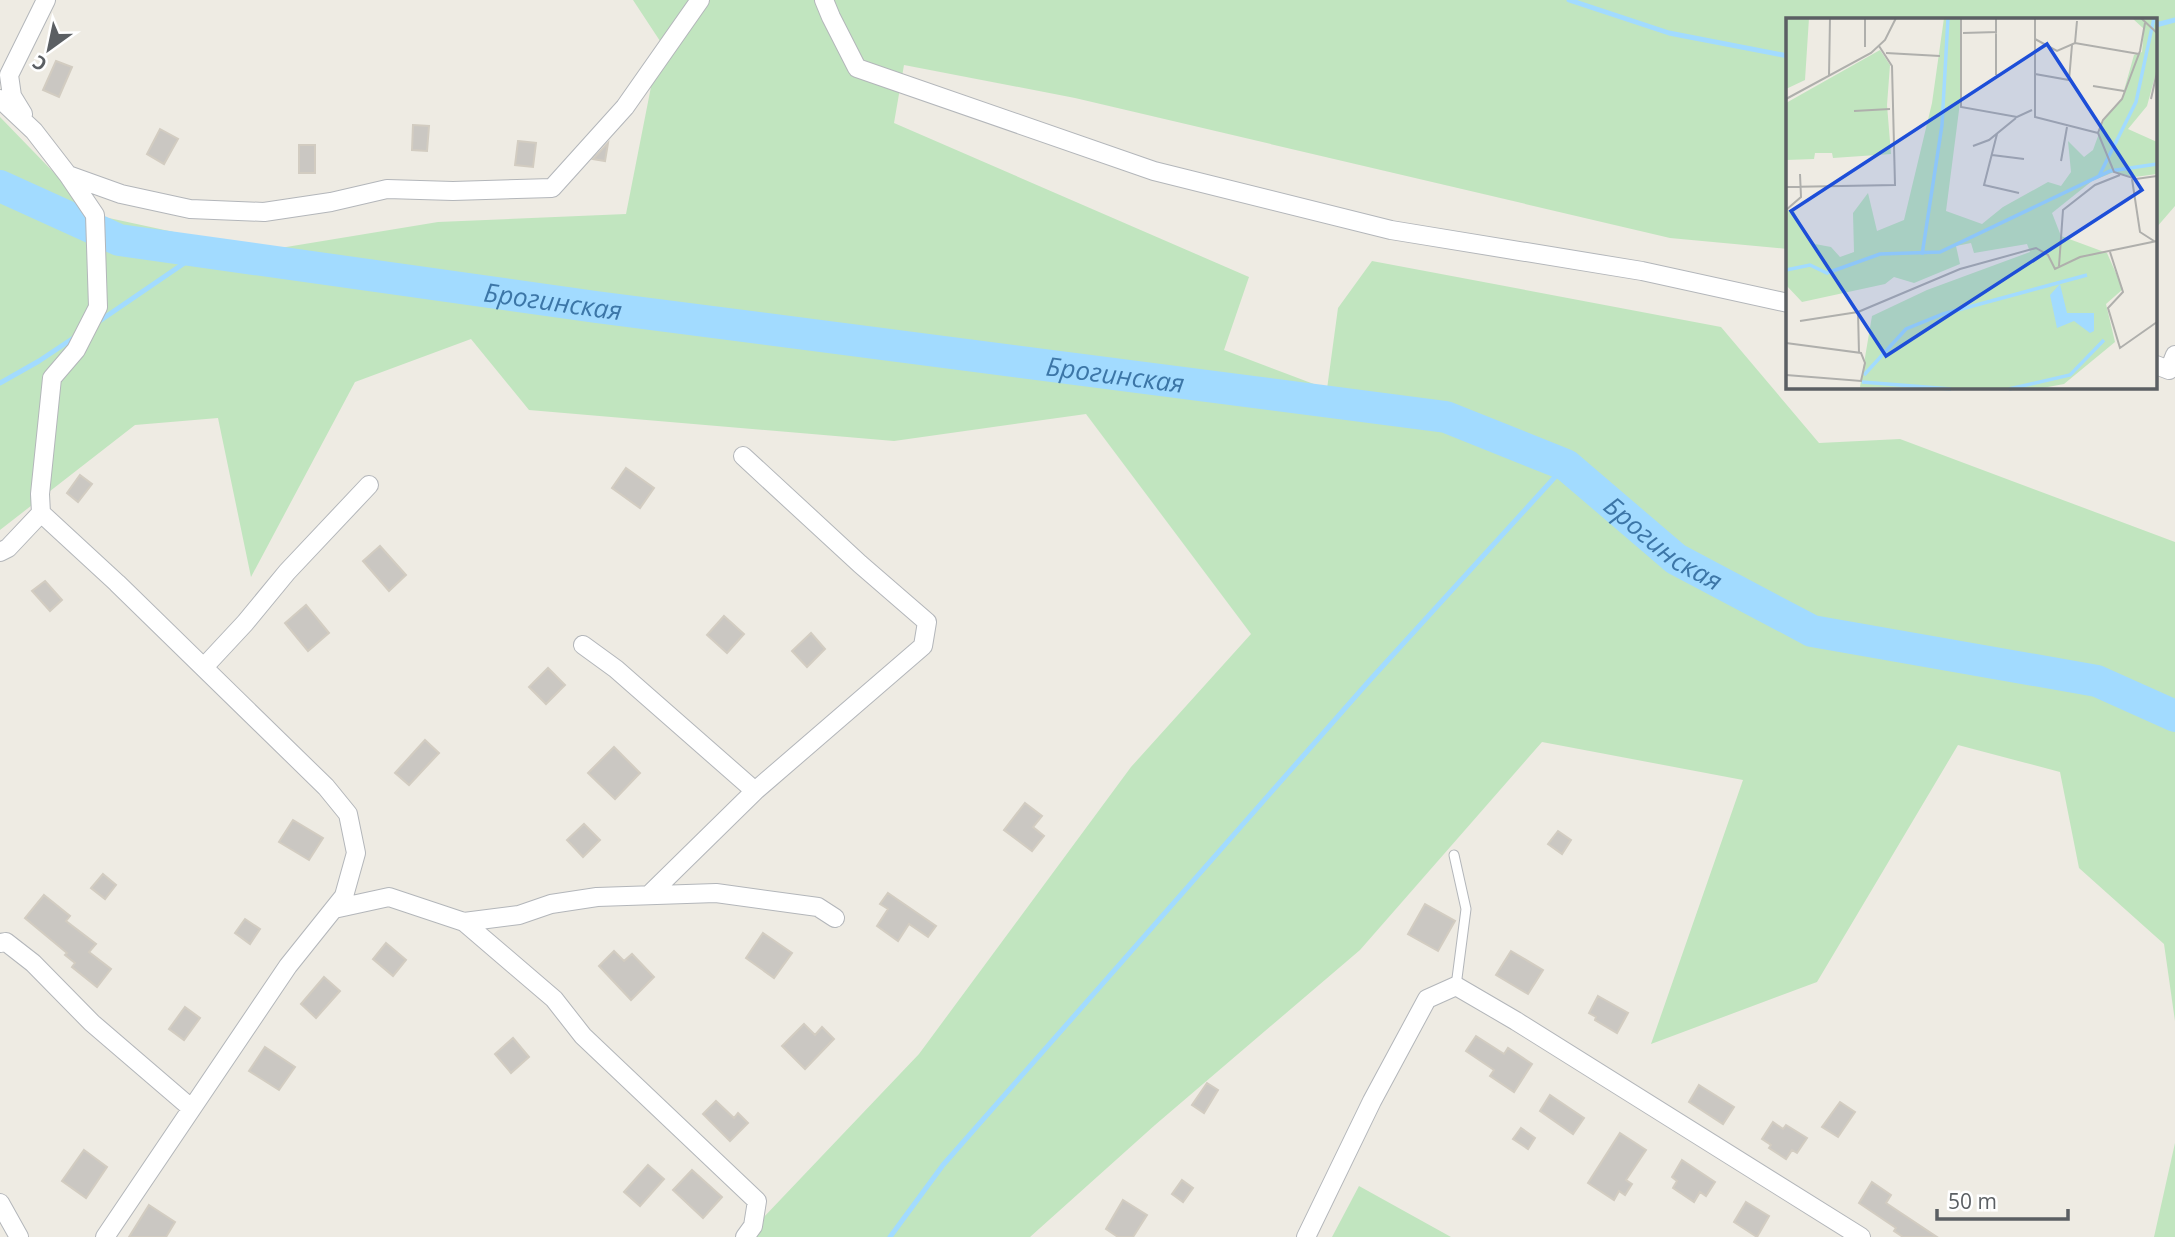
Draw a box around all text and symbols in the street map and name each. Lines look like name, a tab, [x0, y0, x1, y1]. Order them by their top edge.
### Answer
north arrow	[14, 14, 84, 84]
inset map	[1786, 18, 2158, 388]
text: С	[28, 49, 52, 77]
water label: Брогинская	[482, 273, 624, 328]
water label: Брогинская	[1044, 347, 1187, 401]
water label: Брогинская	[1597, 487, 1729, 598]
scale bar	[1937, 1178, 2068, 1222]
text: 50 m	[1948, 1187, 1997, 1215]

